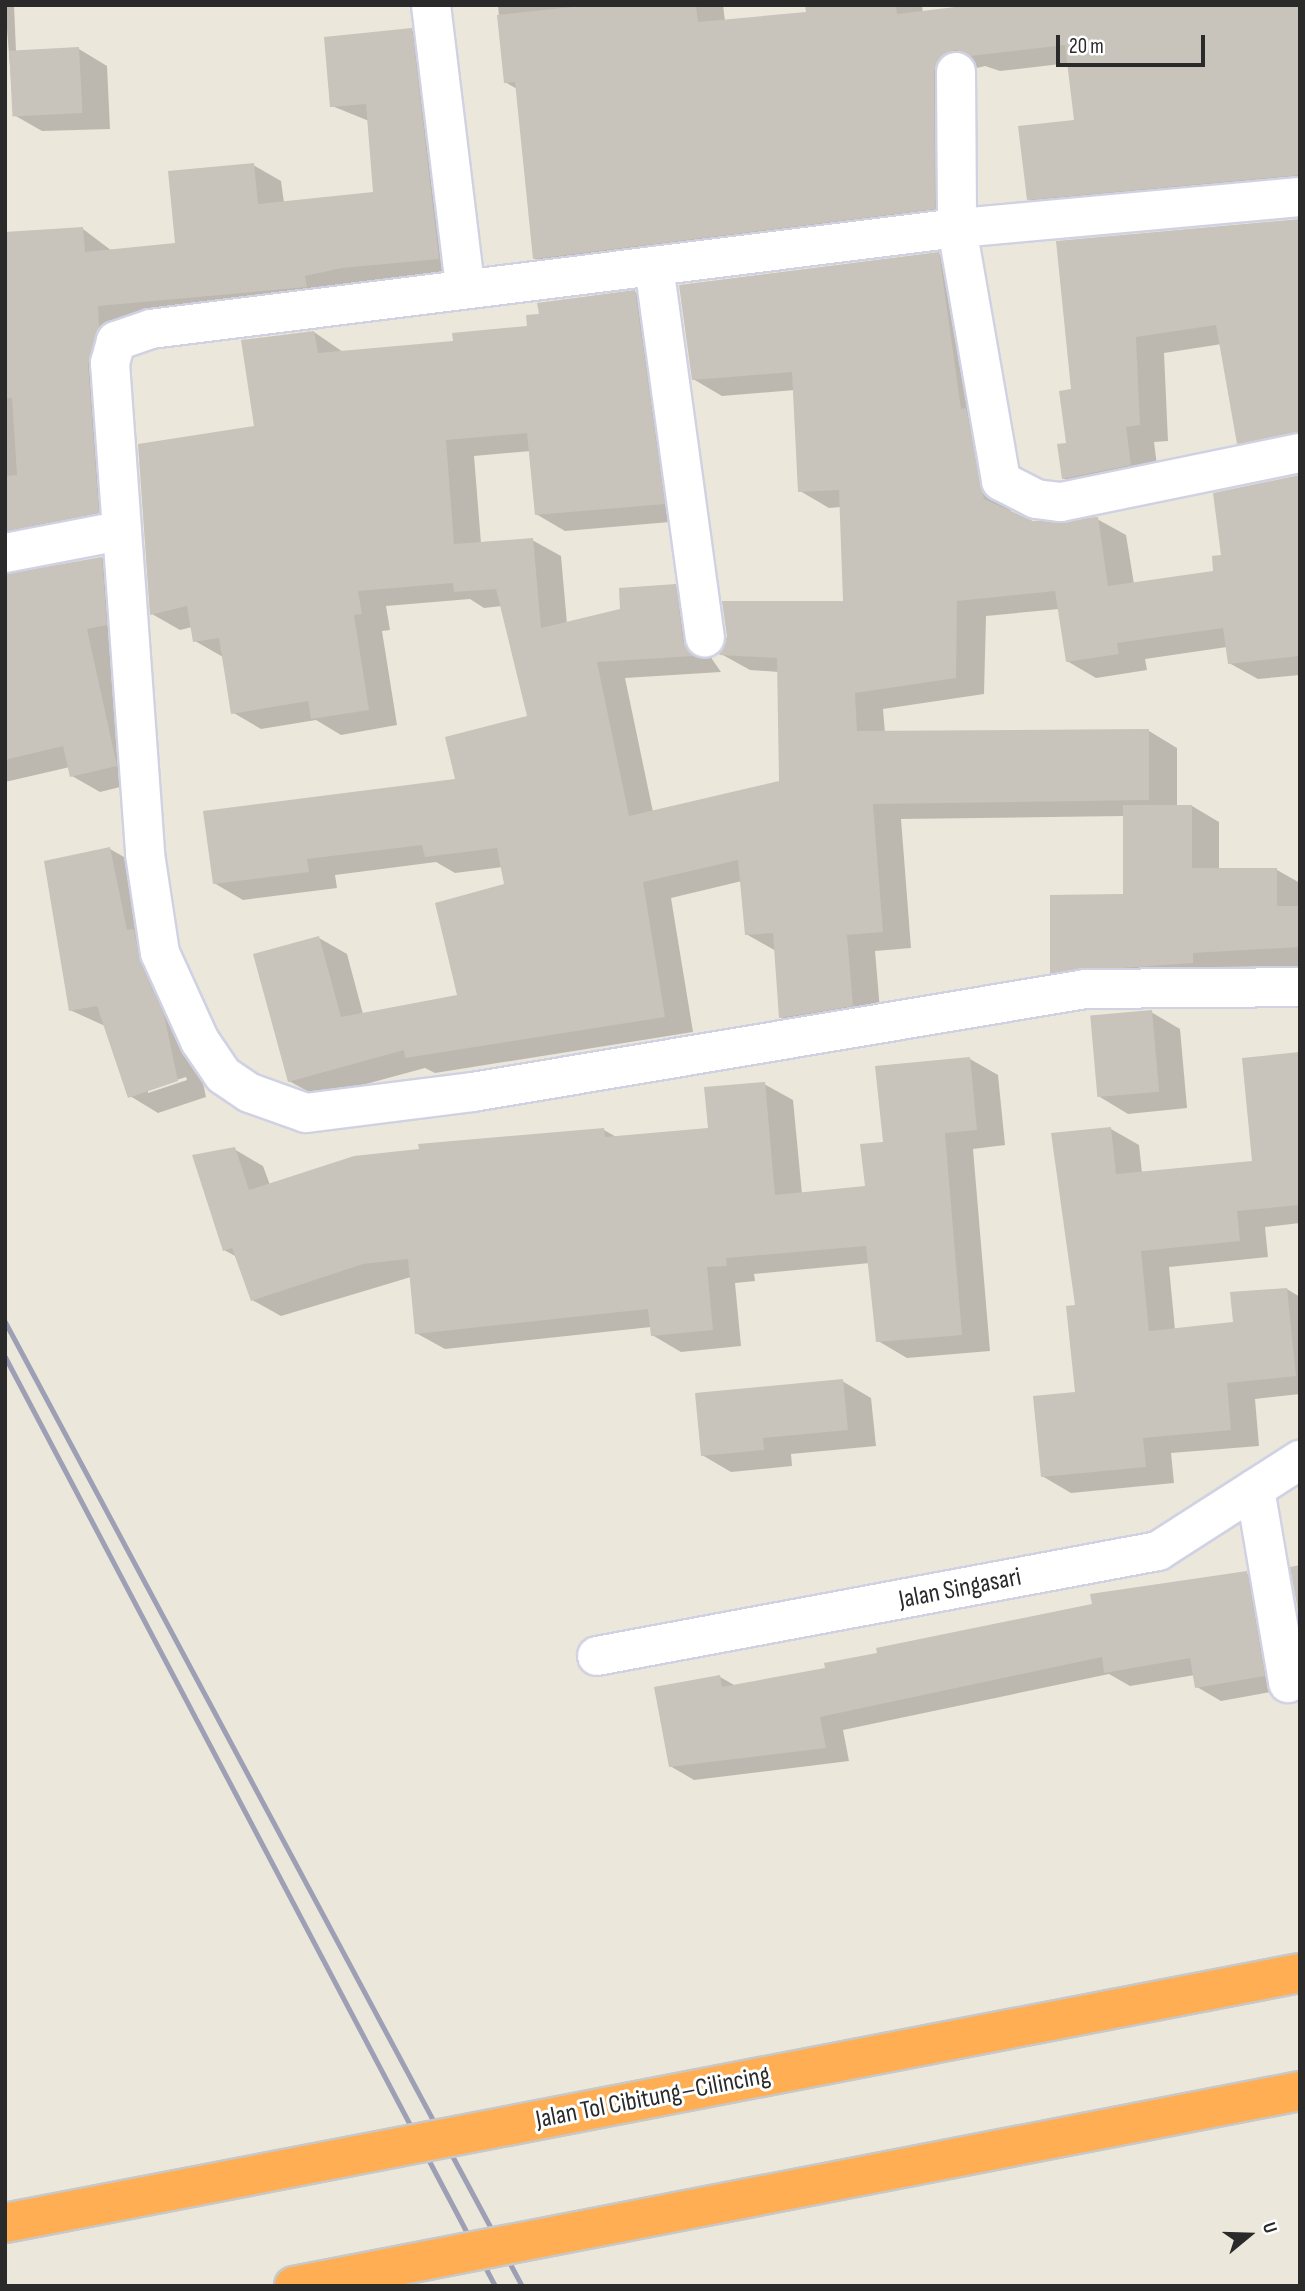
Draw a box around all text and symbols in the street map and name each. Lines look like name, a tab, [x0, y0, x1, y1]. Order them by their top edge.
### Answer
scale bar	[1060, 21, 1209, 65]
text: 20 m	[1069, 34, 1104, 59]
street label: Jalan Singasari	[896, 1562, 1024, 1616]
street label: Jalan Tol Cibitung–Cilincing	[533, 2060, 773, 2136]
north arrow	[1214, 2200, 1284, 2270]
text: U	[1257, 2220, 1282, 2236]

